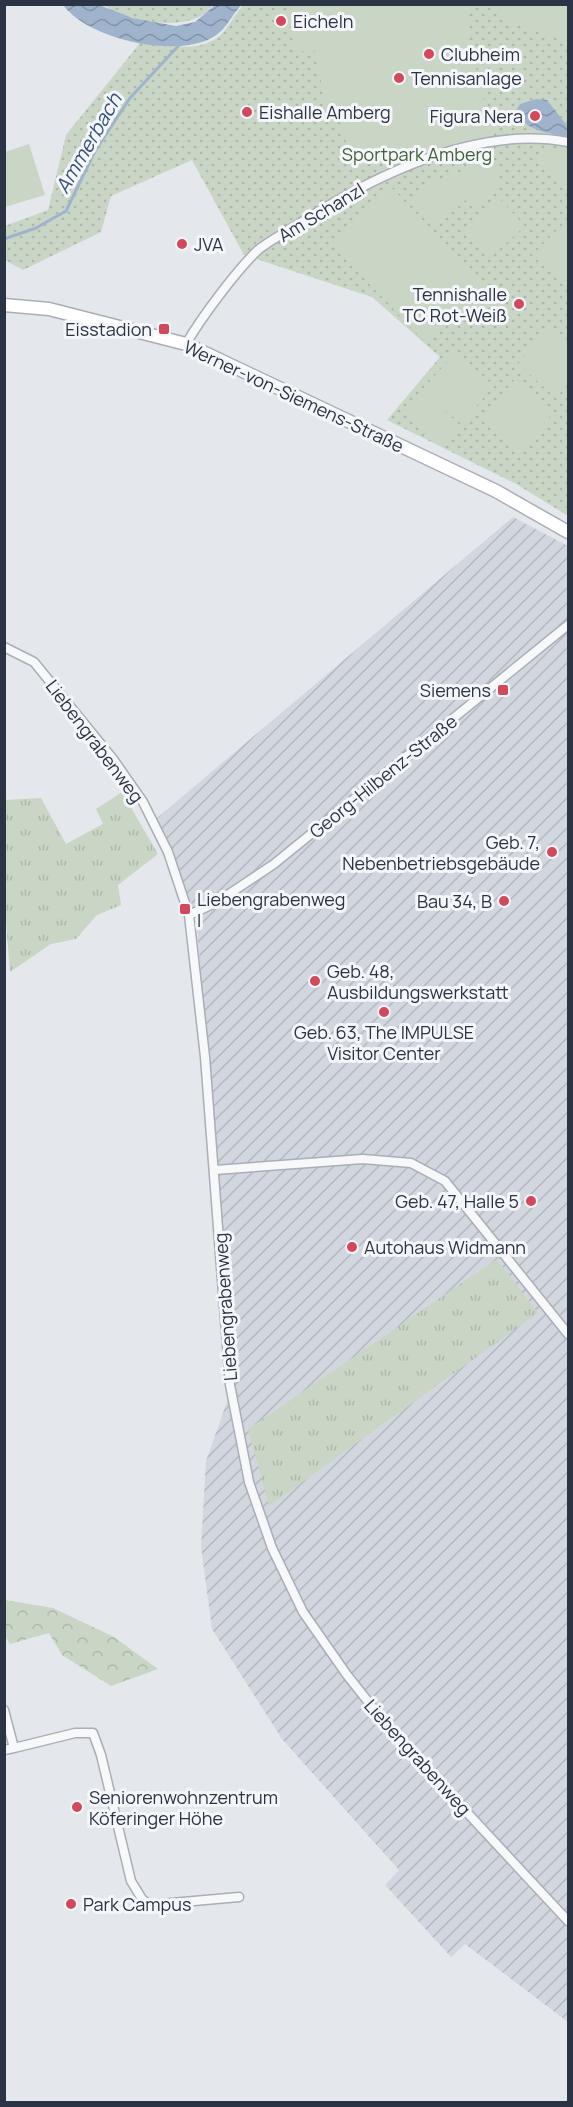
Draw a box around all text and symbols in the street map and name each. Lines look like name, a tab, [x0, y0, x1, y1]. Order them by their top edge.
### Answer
place label: Eicheln	[293, 9, 354, 33]
marker: Eicheln	[274, 14, 288, 28]
place label: Clubheim	[441, 42, 520, 66]
marker: Clubheim	[422, 47, 436, 61]
place label: Tennisanlage	[411, 66, 522, 90]
marker: Tennisanlage	[392, 71, 406, 85]
water label: Ammerbach	[48, 87, 128, 198]
place label: Eishalle Amberg	[259, 100, 391, 124]
place label: Figura Nera	[430, 104, 523, 128]
marker: Eishalle Amberg	[240, 105, 254, 119]
marker: Figura Nera	[528, 109, 542, 123]
park label: Sportpark Amberg	[342, 142, 492, 166]
street label: Am Schanzl	[273, 177, 369, 247]
place label: JVA	[194, 232, 224, 256]
marker: JVA	[175, 237, 189, 251]
place label: Tennishalle TC Rot-Weiß	[403, 282, 507, 327]
marker: Tennishalle TC Rot-Weiß	[512, 297, 526, 311]
place label: Eisstadion	[65, 317, 152, 341]
marker: Eisstadion	[157, 322, 171, 336]
street label: Werner-von-Siemens-Straße	[180, 334, 408, 458]
street label: Liebengrabenweg	[41, 674, 149, 808]
place label: Siemens	[420, 678, 491, 702]
marker: Siemens	[496, 683, 510, 697]
street label: Georg-Hilbenz-Straße	[304, 709, 462, 843]
place label: Geb. 7, Nebenbetriebsgebäude	[342, 830, 540, 875]
marker: Geb. 7, Nebenbetriebsgebäude	[545, 845, 559, 859]
place label: Liebengrabenweg I	[197, 887, 346, 932]
place label: Bau 34, B	[417, 889, 492, 913]
marker: Bau 34, B	[497, 894, 511, 908]
marker: Liebengrabenweg I	[178, 902, 192, 916]
place label: Geb. 48, Ausbildungswerkstatt	[327, 959, 509, 1004]
marker: Geb. 48, Ausbildungswerkstatt	[308, 974, 322, 988]
marker: Geb. 63, The IMPULSE Visitor Center	[377, 1005, 391, 1019]
place label: Geb. 63, The IMPULSE Visitor Center	[294, 1020, 474, 1065]
place label: Geb. 47, Halle 5	[395, 1189, 519, 1213]
marker: Geb. 47, Halle 5	[524, 1194, 538, 1208]
street label: Liebengrabenweg	[208, 1232, 242, 1382]
place label: Autohaus Widmann	[364, 1235, 526, 1259]
marker: Autohaus Widmann	[345, 1240, 359, 1254]
street label: Liebengrabenweg	[359, 1694, 477, 1820]
place label: Seniorenwohnzentrum Köferinger Höhe	[89, 1785, 278, 1830]
marker: Seniorenwohnzentrum Köferinger Höhe	[70, 1800, 84, 1814]
place label: Park Campus	[83, 1892, 191, 1916]
marker: Park Campus	[64, 1897, 78, 1911]

